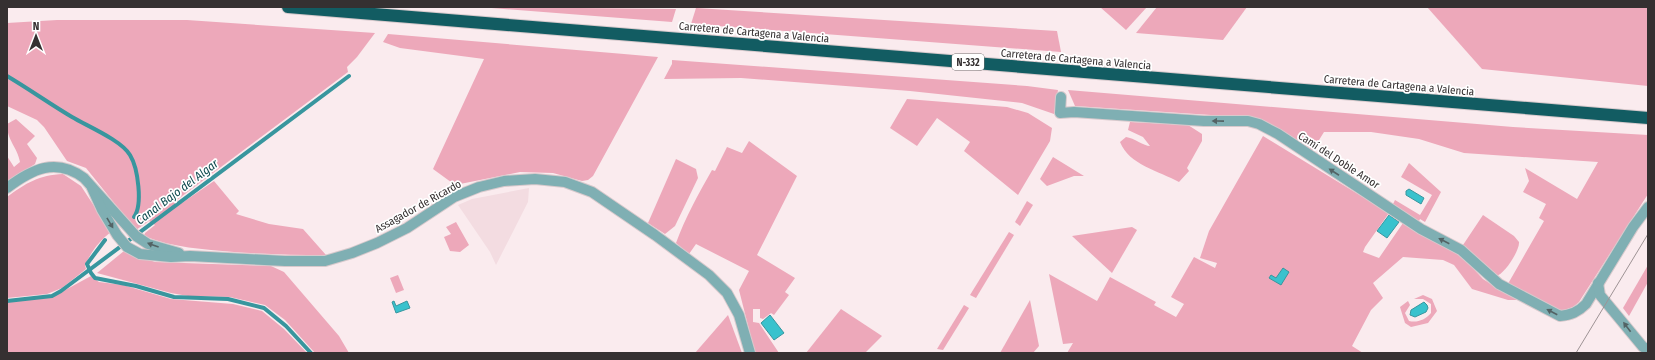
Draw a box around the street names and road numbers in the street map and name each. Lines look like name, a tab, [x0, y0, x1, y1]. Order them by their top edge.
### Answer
street label: Carretera de Cartagena a Valencia	[678, 19, 830, 46]
street label: Carretera de Cartagena a Valencia	[1000, 46, 1152, 73]
road number: N-332	[952, 54, 984, 70]
street label: Carretera de Cartagena a Valencia	[1323, 72, 1475, 99]
street label: Camí del Doble Amor	[1296, 129, 1382, 192]
street label: Assagador de Ricardo	[373, 177, 464, 236]

